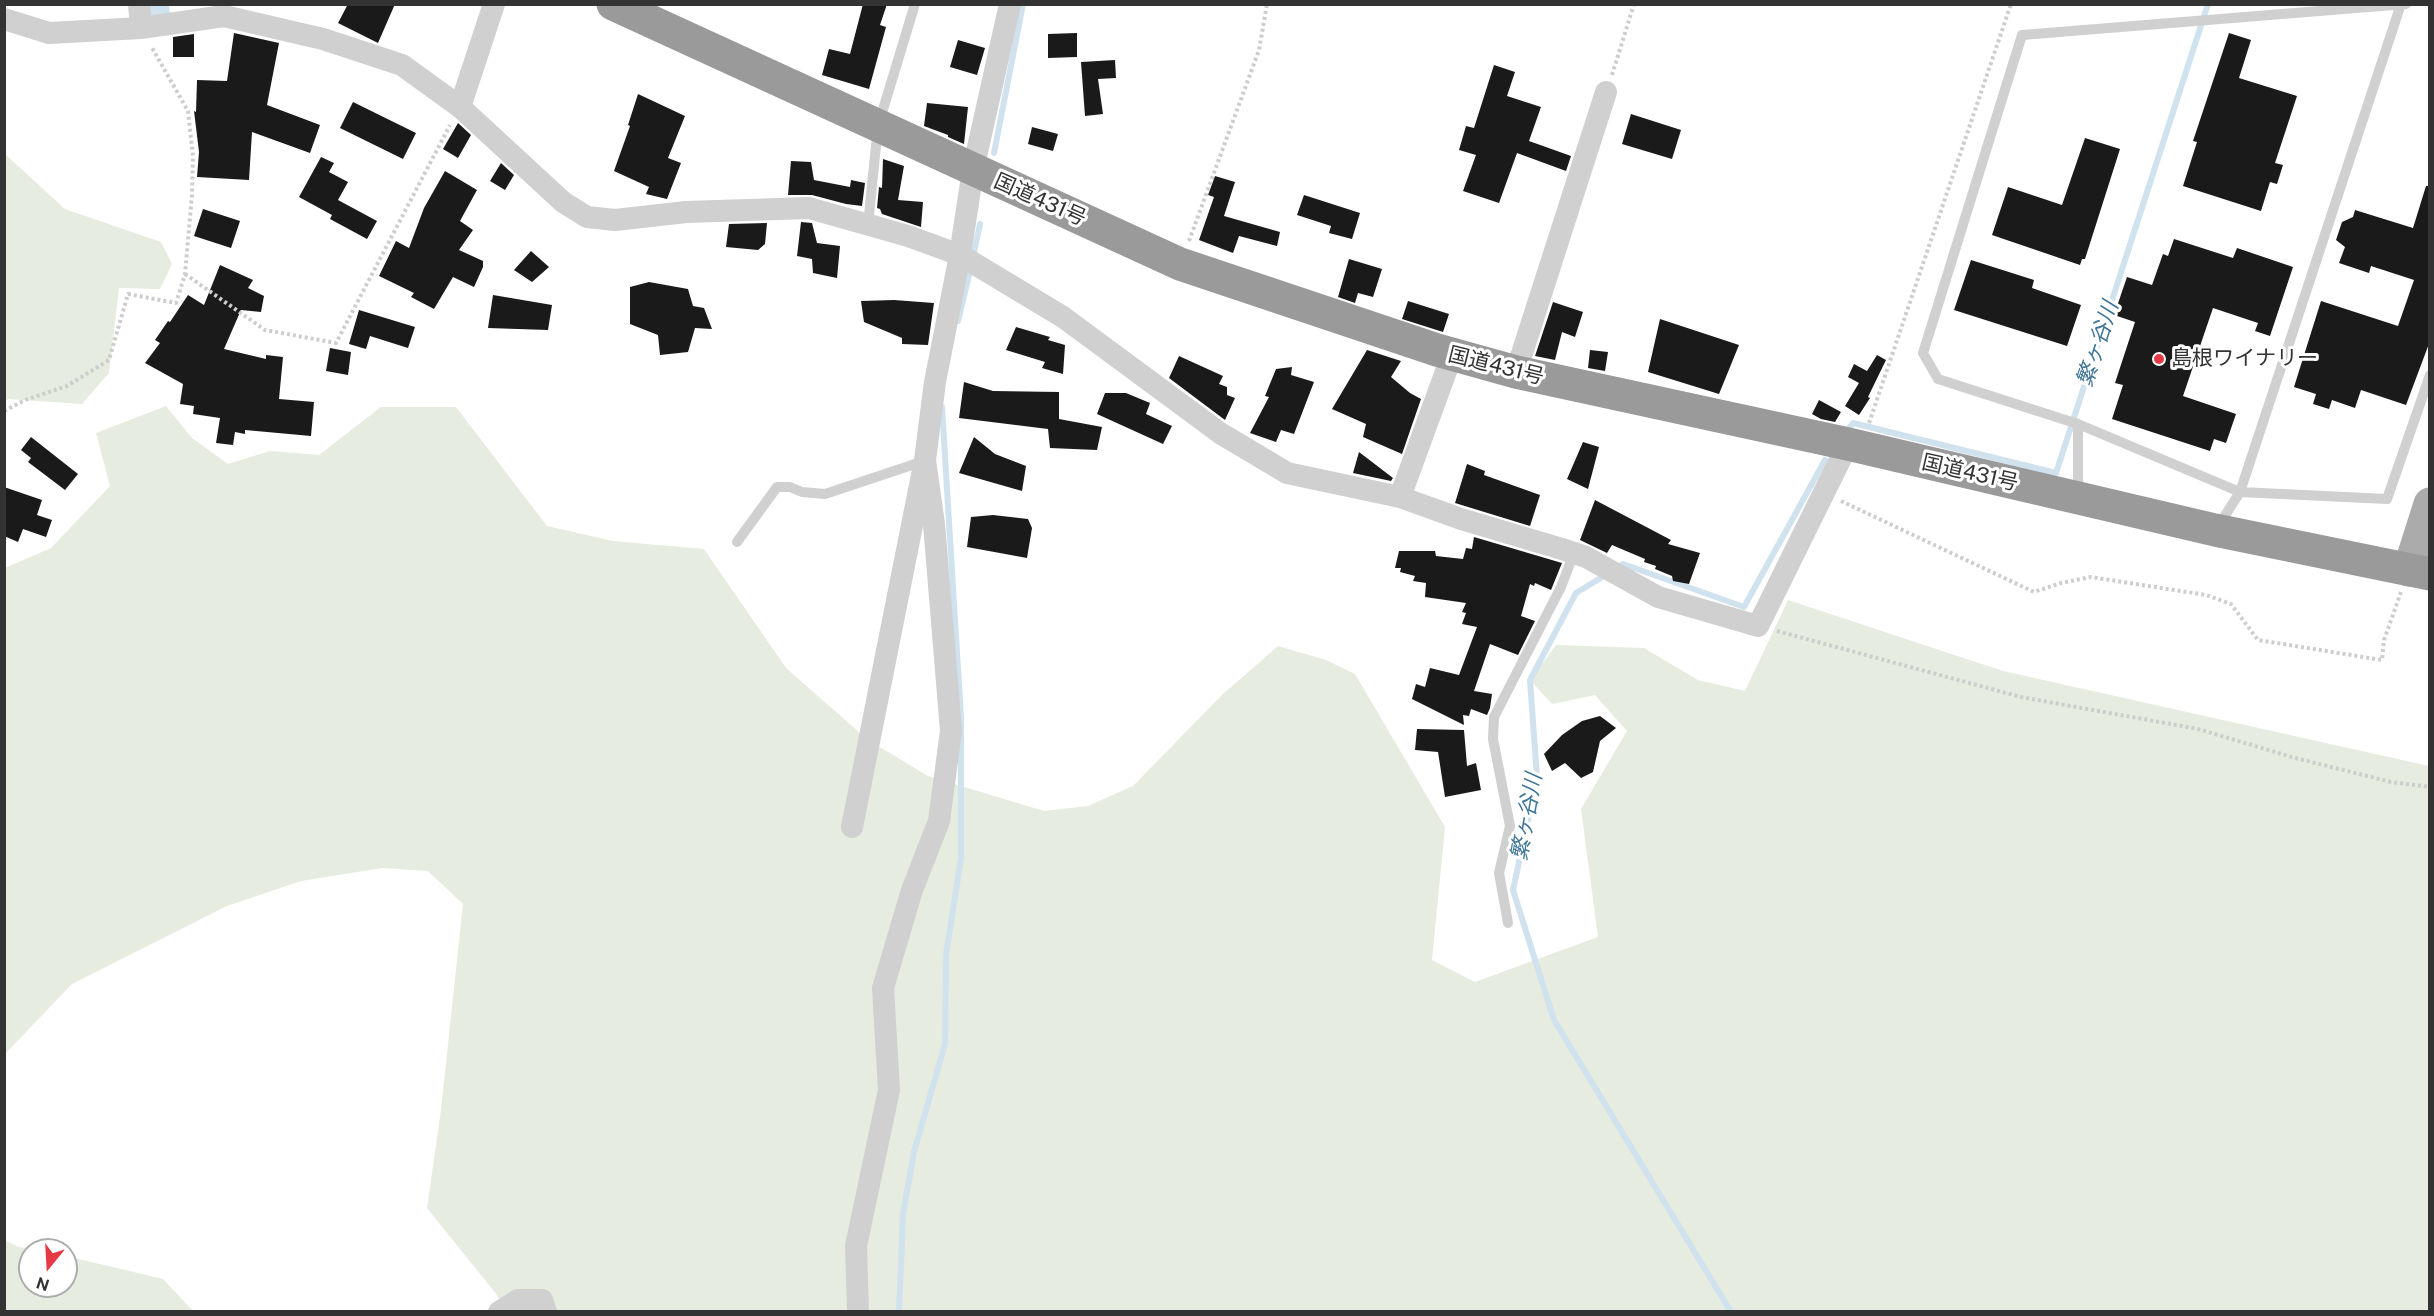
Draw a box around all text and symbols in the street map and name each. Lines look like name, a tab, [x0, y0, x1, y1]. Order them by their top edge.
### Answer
street label: 国道431号	[990, 169, 1090, 231]
water label: 繁ヶ谷川	[2072, 298, 2124, 390]
street label: 国道431号	[1445, 342, 1547, 390]
place label: 島根ワイナリー	[2171, 346, 2318, 372]
marker: 島根ワイナリー	[2152, 352, 2166, 366]
street label: 国道431号	[1919, 450, 2021, 496]
water label: 繁ヶ谷川	[1506, 771, 1548, 863]
north arrow	[18, 1238, 78, 1298]
text: N	[34, 1273, 52, 1295]

